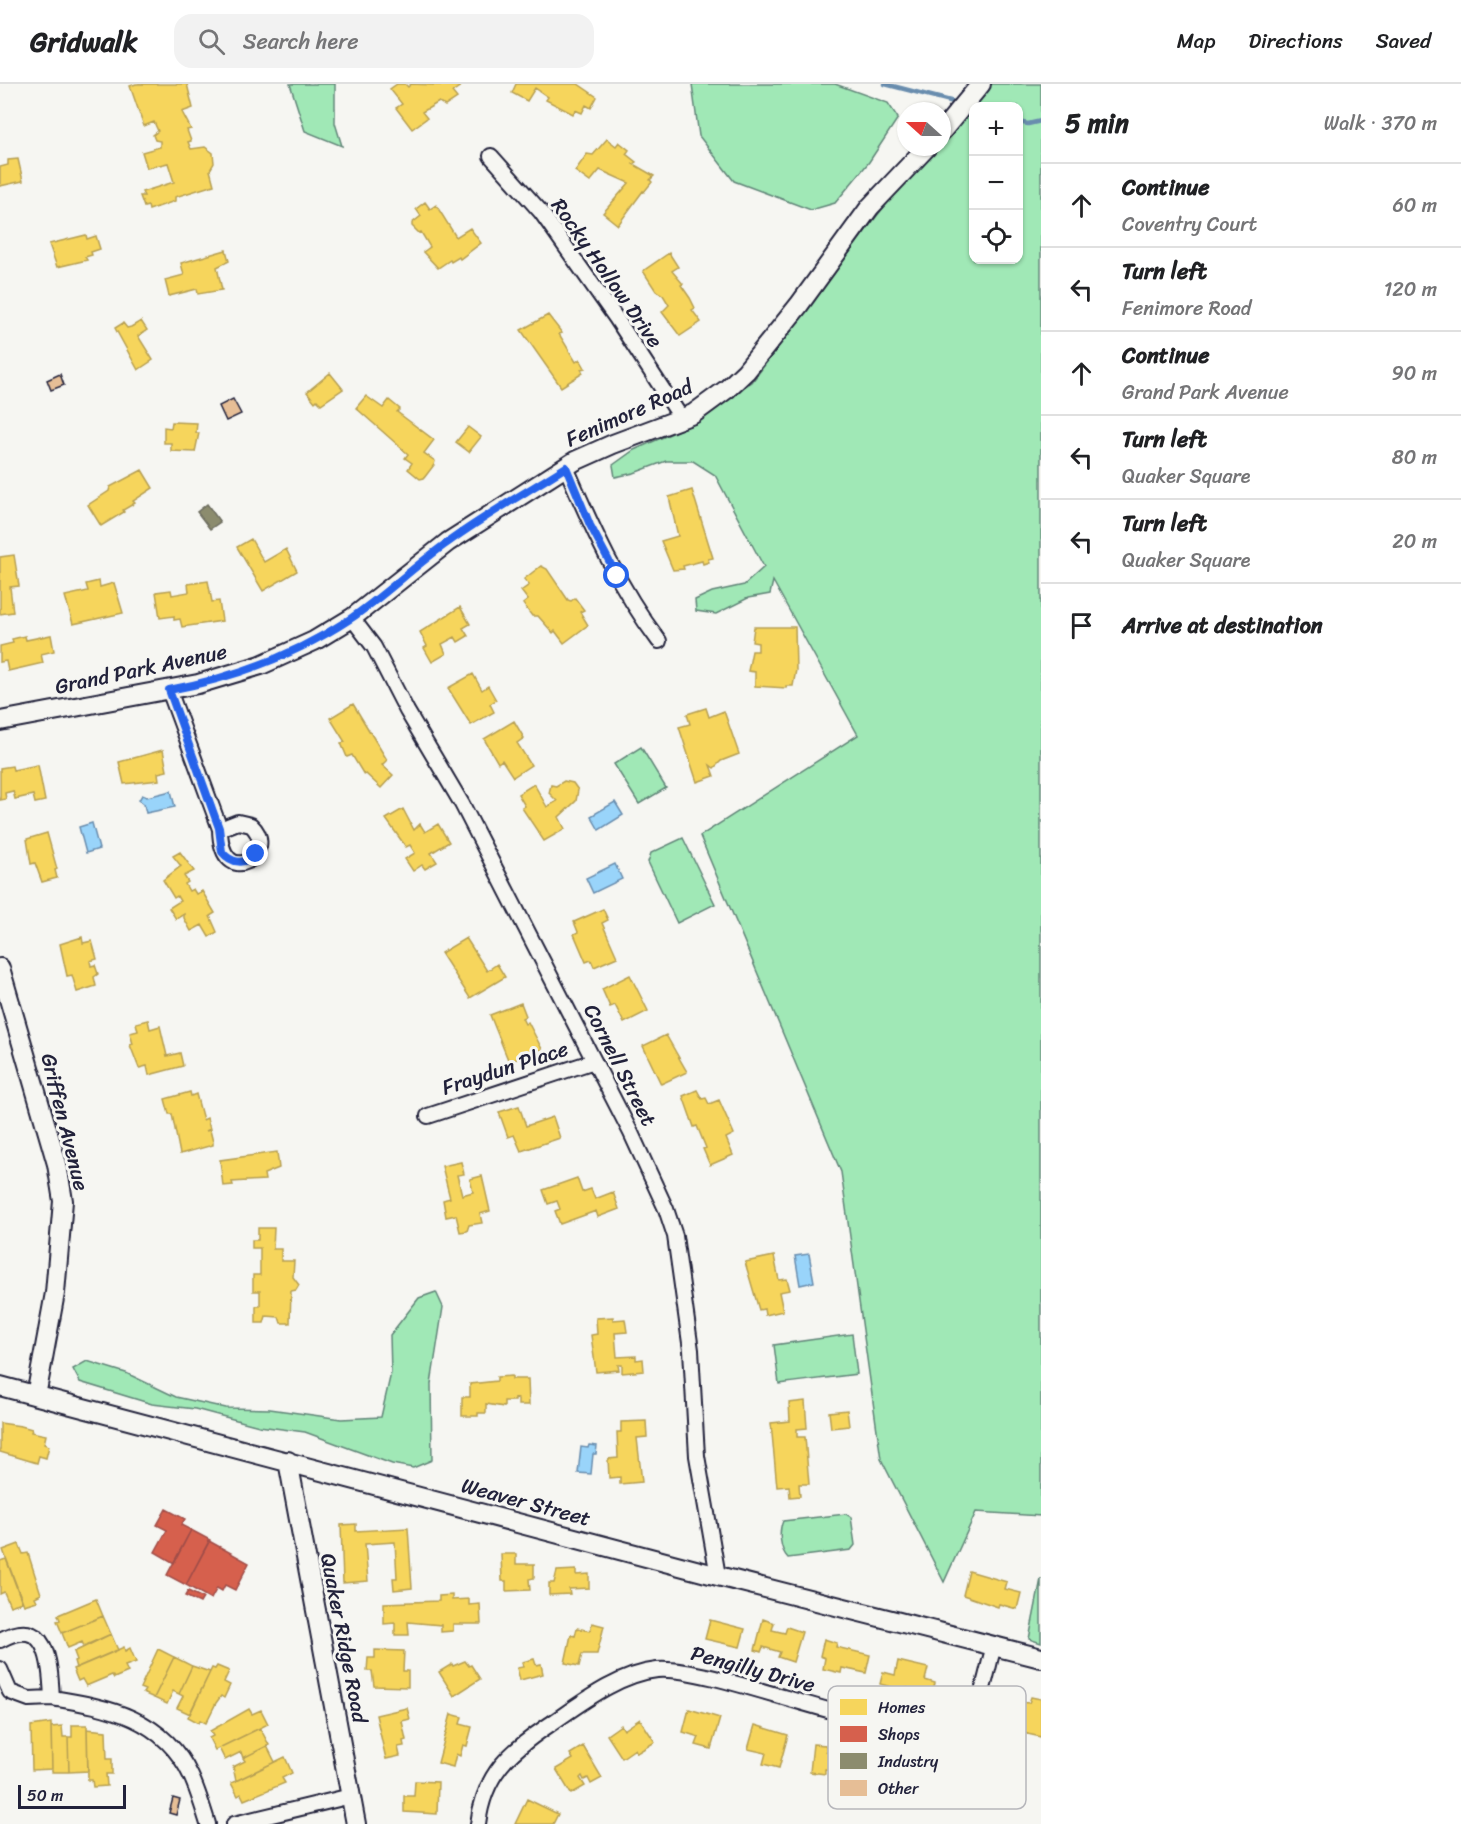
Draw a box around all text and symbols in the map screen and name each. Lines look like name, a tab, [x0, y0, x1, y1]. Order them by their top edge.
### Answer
search box	[174, 14, 594, 68]
text: Gridwalk	[30, 17, 138, 66]
text: Search here	[243, 22, 359, 61]
text: Map	[1177, 22, 1215, 60]
text: Directions	[1248, 22, 1343, 60]
text: Saved	[1376, 22, 1431, 60]
icon: search	[195, 25, 228, 58]
text: 5 min	[1065, 100, 1129, 146]
north arrow	[897, 102, 951, 156]
map controls	[969, 102, 1023, 264]
button: +	[969, 102, 1023, 156]
text: Walk · 370 m	[1324, 106, 1437, 141]
button: −	[969, 156, 1023, 210]
text: Continue	[1122, 168, 1210, 207]
text: 60 m	[1392, 188, 1437, 223]
icon: ahead	[1065, 189, 1098, 222]
street label: Rocky Hollow Drive	[541, 190, 673, 356]
text: Coventry Court	[1122, 207, 1257, 242]
button: locate	[969, 210, 1023, 264]
text: Turn left	[1122, 252, 1207, 291]
text: 120 m	[1384, 272, 1437, 307]
icon: left	[1065, 273, 1098, 306]
text: Fenimore Road	[1122, 291, 1251, 326]
text: Continue	[1122, 336, 1210, 375]
text: 90 m	[1392, 356, 1437, 391]
icon: ahead	[1065, 357, 1098, 390]
street label: Fenimore Road	[559, 367, 701, 458]
text: Grand Park Avenue	[1122, 375, 1289, 410]
text: Turn left	[1122, 420, 1207, 459]
text: 80 m	[1392, 440, 1437, 475]
icon: left	[1065, 441, 1098, 474]
text: Quaker Square	[1122, 459, 1250, 494]
text: Turn left	[1122, 504, 1207, 543]
text: 20 m	[1392, 524, 1437, 559]
icon: left	[1065, 525, 1098, 558]
text: Quaker Square	[1122, 543, 1250, 578]
route start	[603, 562, 629, 588]
text: Arrive at destination	[1122, 606, 1323, 645]
icon: arrive	[1065, 609, 1098, 642]
street label: Grand Park Avenue	[51, 632, 231, 706]
route end	[242, 840, 268, 866]
street label: Cornell Street	[573, 997, 667, 1133]
street label: Fraydun Place	[437, 1030, 573, 1106]
street label: Griffen Avenue	[30, 1049, 101, 1195]
street label: Weaver Street	[457, 1466, 595, 1538]
street label: Quaker Ridge Road	[309, 1550, 379, 1728]
street label: Pengilly Drive	[687, 1634, 820, 1704]
legend	[828, 1686, 1026, 1809]
text: Homes	[878, 1693, 926, 1722]
text: Shops	[878, 1720, 920, 1749]
text: Industry	[877, 1747, 939, 1776]
text: Other	[878, 1774, 920, 1803]
text: 50 m	[27, 1781, 63, 1810]
scale bar	[18, 1782, 126, 1810]

